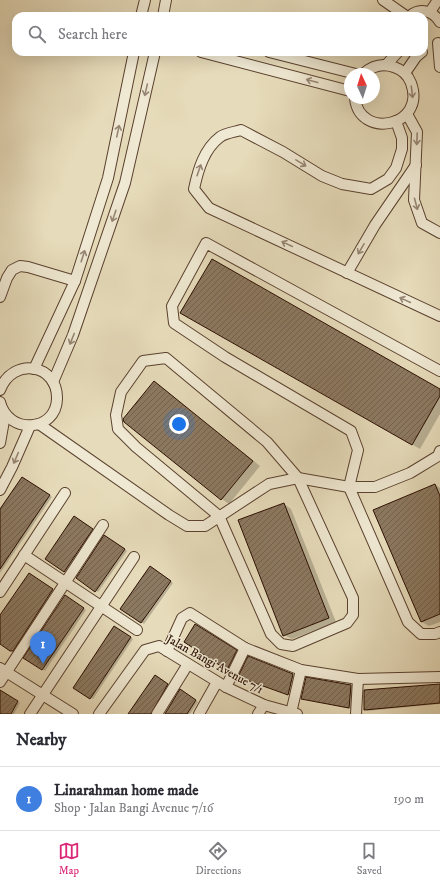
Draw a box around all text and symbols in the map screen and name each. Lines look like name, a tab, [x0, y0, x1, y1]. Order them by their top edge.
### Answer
search box	[12, 12, 428, 56]
icon: search	[26, 23, 48, 45]
text: Search here	[58, 25, 127, 44]
north arrow	[344, 68, 380, 104]
one-way arrow	[306, 77, 319, 84]
one-way arrow	[142, 83, 150, 96]
one-way arrow	[408, 85, 416, 98]
one-way arrow	[114, 124, 122, 137]
one-way arrow	[413, 132, 420, 145]
one-way arrow	[295, 159, 306, 167]
one-way arrow	[196, 164, 204, 176]
one-way arrow	[413, 197, 420, 210]
one-way arrow	[110, 209, 117, 222]
one-way arrow	[281, 240, 293, 247]
one-way arrow	[357, 243, 365, 255]
one-way arrow	[80, 249, 87, 262]
one-way arrow	[399, 296, 411, 303]
one-way arrow	[67, 332, 75, 344]
your location	[169, 414, 189, 434]
one-way arrow	[12, 452, 19, 464]
pin: 1	[30, 631, 56, 664]
street label: Jalan Bangi Avenue 7/1	[163, 631, 266, 697]
text: Nearby	[16, 729, 66, 751]
text: Linarahman home made	[54, 781, 199, 800]
text: 1	[27, 791, 31, 807]
text: 190 m	[393, 791, 424, 807]
text: Shop · Jalan Bangi Avenue 7/16	[54, 800, 214, 816]
tab: Map	[58, 840, 80, 878]
tab: Directions	[196, 840, 241, 878]
tab: Saved	[357, 840, 382, 878]

